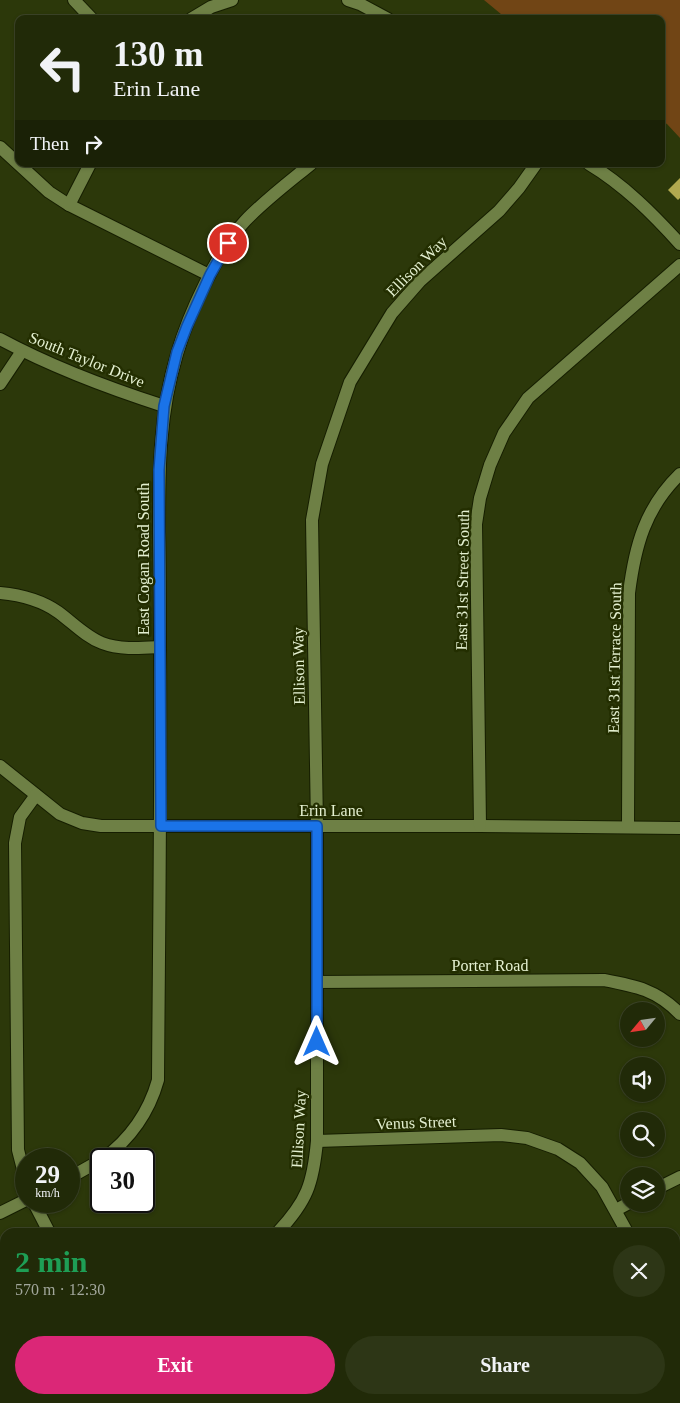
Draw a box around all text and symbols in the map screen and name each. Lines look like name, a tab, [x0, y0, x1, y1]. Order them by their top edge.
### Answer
icon: left	[30, 35, 95, 100]
text: 130 m	[113, 35, 203, 74]
text: Erin Lane	[113, 76, 200, 101]
icon: right	[79, 130, 107, 158]
text: Then	[30, 133, 69, 154]
pin	[207, 222, 249, 264]
icon: arrive	[214, 229, 242, 257]
street label: Ellison Way	[383, 233, 451, 301]
street label: South Taylor Drive	[26, 329, 147, 391]
street label: East Cogan Road South	[135, 483, 153, 635]
street label: East 31st Street South	[453, 509, 472, 651]
street label: East 31st Terrace South	[605, 582, 624, 734]
street label: Ellison Way	[289, 627, 309, 705]
street label: Erin Lane	[299, 802, 363, 819]
street label: Porter Road	[452, 957, 528, 974]
north arrow	[620, 1002, 665, 1048]
map controls	[620, 1002, 665, 1212]
position arrow	[290, 1015, 342, 1067]
button: sound	[620, 1057, 665, 1102]
street label: Ellison Way	[288, 1090, 310, 1168]
button: search	[620, 1112, 665, 1157]
street label: Venus Street	[376, 1113, 457, 1132]
speed limit sign: 30	[90, 1148, 155, 1213]
text: 29	[35, 1161, 60, 1188]
button: layers	[620, 1167, 665, 1212]
text: km/h	[35, 1186, 60, 1200]
text: 2 min	[15, 1245, 88, 1278]
button: close	[613, 1245, 665, 1297]
text: 570 m · 12:30	[15, 1281, 105, 1298]
button: Exit	[15, 1336, 335, 1394]
button: Share	[345, 1336, 665, 1394]

